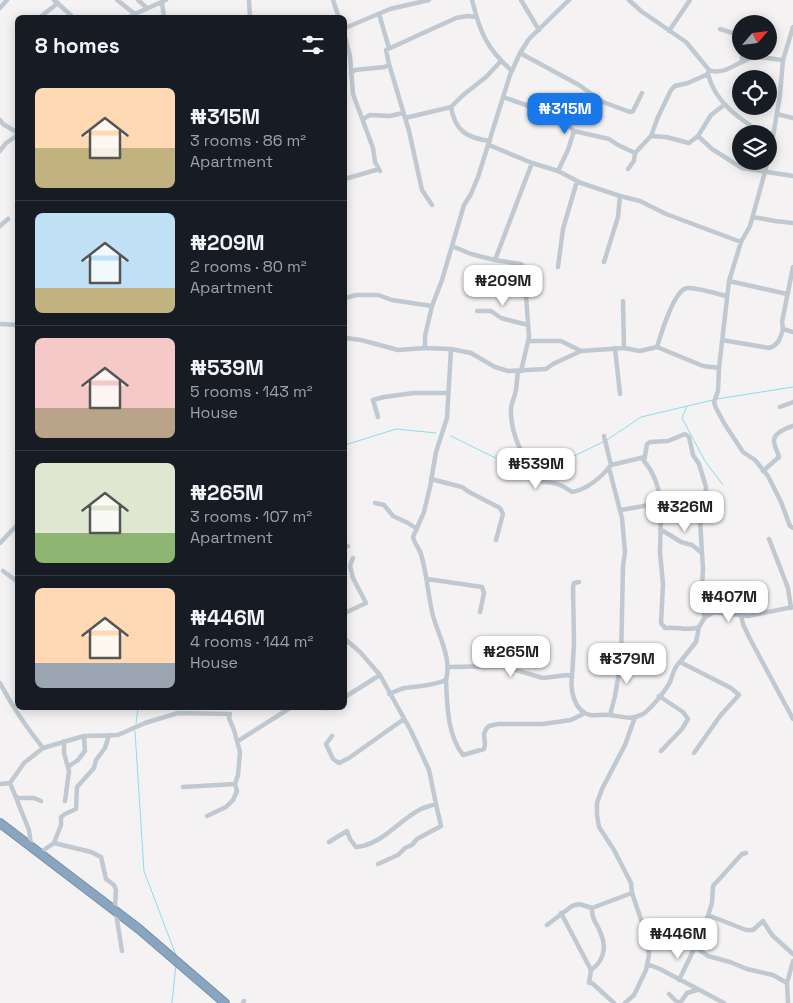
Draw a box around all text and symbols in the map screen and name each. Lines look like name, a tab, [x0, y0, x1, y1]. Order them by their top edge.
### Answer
north arrow	[732, 15, 778, 60]
map controls	[732, 15, 777, 170]
icon: filters	[299, 31, 327, 59]
text: 8 homes	[35, 32, 120, 59]
button: locate	[732, 70, 777, 115]
pin: ₦315M	[530, 92, 600, 135]
text: ₦315M	[538, 98, 592, 119]
text: ₦315M	[190, 103, 260, 130]
icon: home	[75, 108, 135, 168]
button: layers	[732, 125, 777, 170]
text: 3 rooms · 86 m²	[190, 130, 306, 151]
text: Apartment	[190, 151, 273, 172]
text: ₦209M	[190, 229, 265, 256]
icon: home	[75, 233, 135, 293]
text: 2 rooms · 80 m²	[190, 256, 307, 277]
pin: ₦209M	[468, 264, 538, 307]
text: ₦209M	[475, 270, 531, 291]
text: Apartment	[190, 277, 273, 298]
text: ₦539M	[190, 354, 264, 381]
icon: home	[75, 358, 135, 418]
text: 5 rooms · 143 m²	[190, 381, 313, 402]
text: House	[190, 402, 238, 423]
pin: ₦539M	[501, 448, 571, 490]
text: ₦539M	[508, 453, 564, 474]
text: ₦265M	[190, 479, 264, 506]
icon: home	[75, 483, 135, 543]
pin: ₦326M	[650, 490, 720, 533]
text: ₦326M	[657, 496, 713, 517]
text: 3 rooms · 107 m²	[190, 506, 312, 527]
text: Apartment	[190, 527, 273, 548]
pin: ₦407M	[694, 580, 764, 623]
text: ₦407M	[701, 586, 757, 607]
text: ₦446M	[190, 604, 265, 631]
icon: home	[75, 608, 135, 668]
text: 4 rooms · 144 m²	[190, 631, 313, 652]
pin: ₦265M	[476, 636, 546, 678]
text: ₦265M	[483, 641, 539, 662]
pin: ₦379M	[592, 642, 662, 685]
text: ₦379M	[599, 648, 655, 669]
text: House	[190, 652, 238, 673]
pin: ₦446M	[643, 918, 713, 960]
text: ₦446M	[649, 923, 707, 944]

